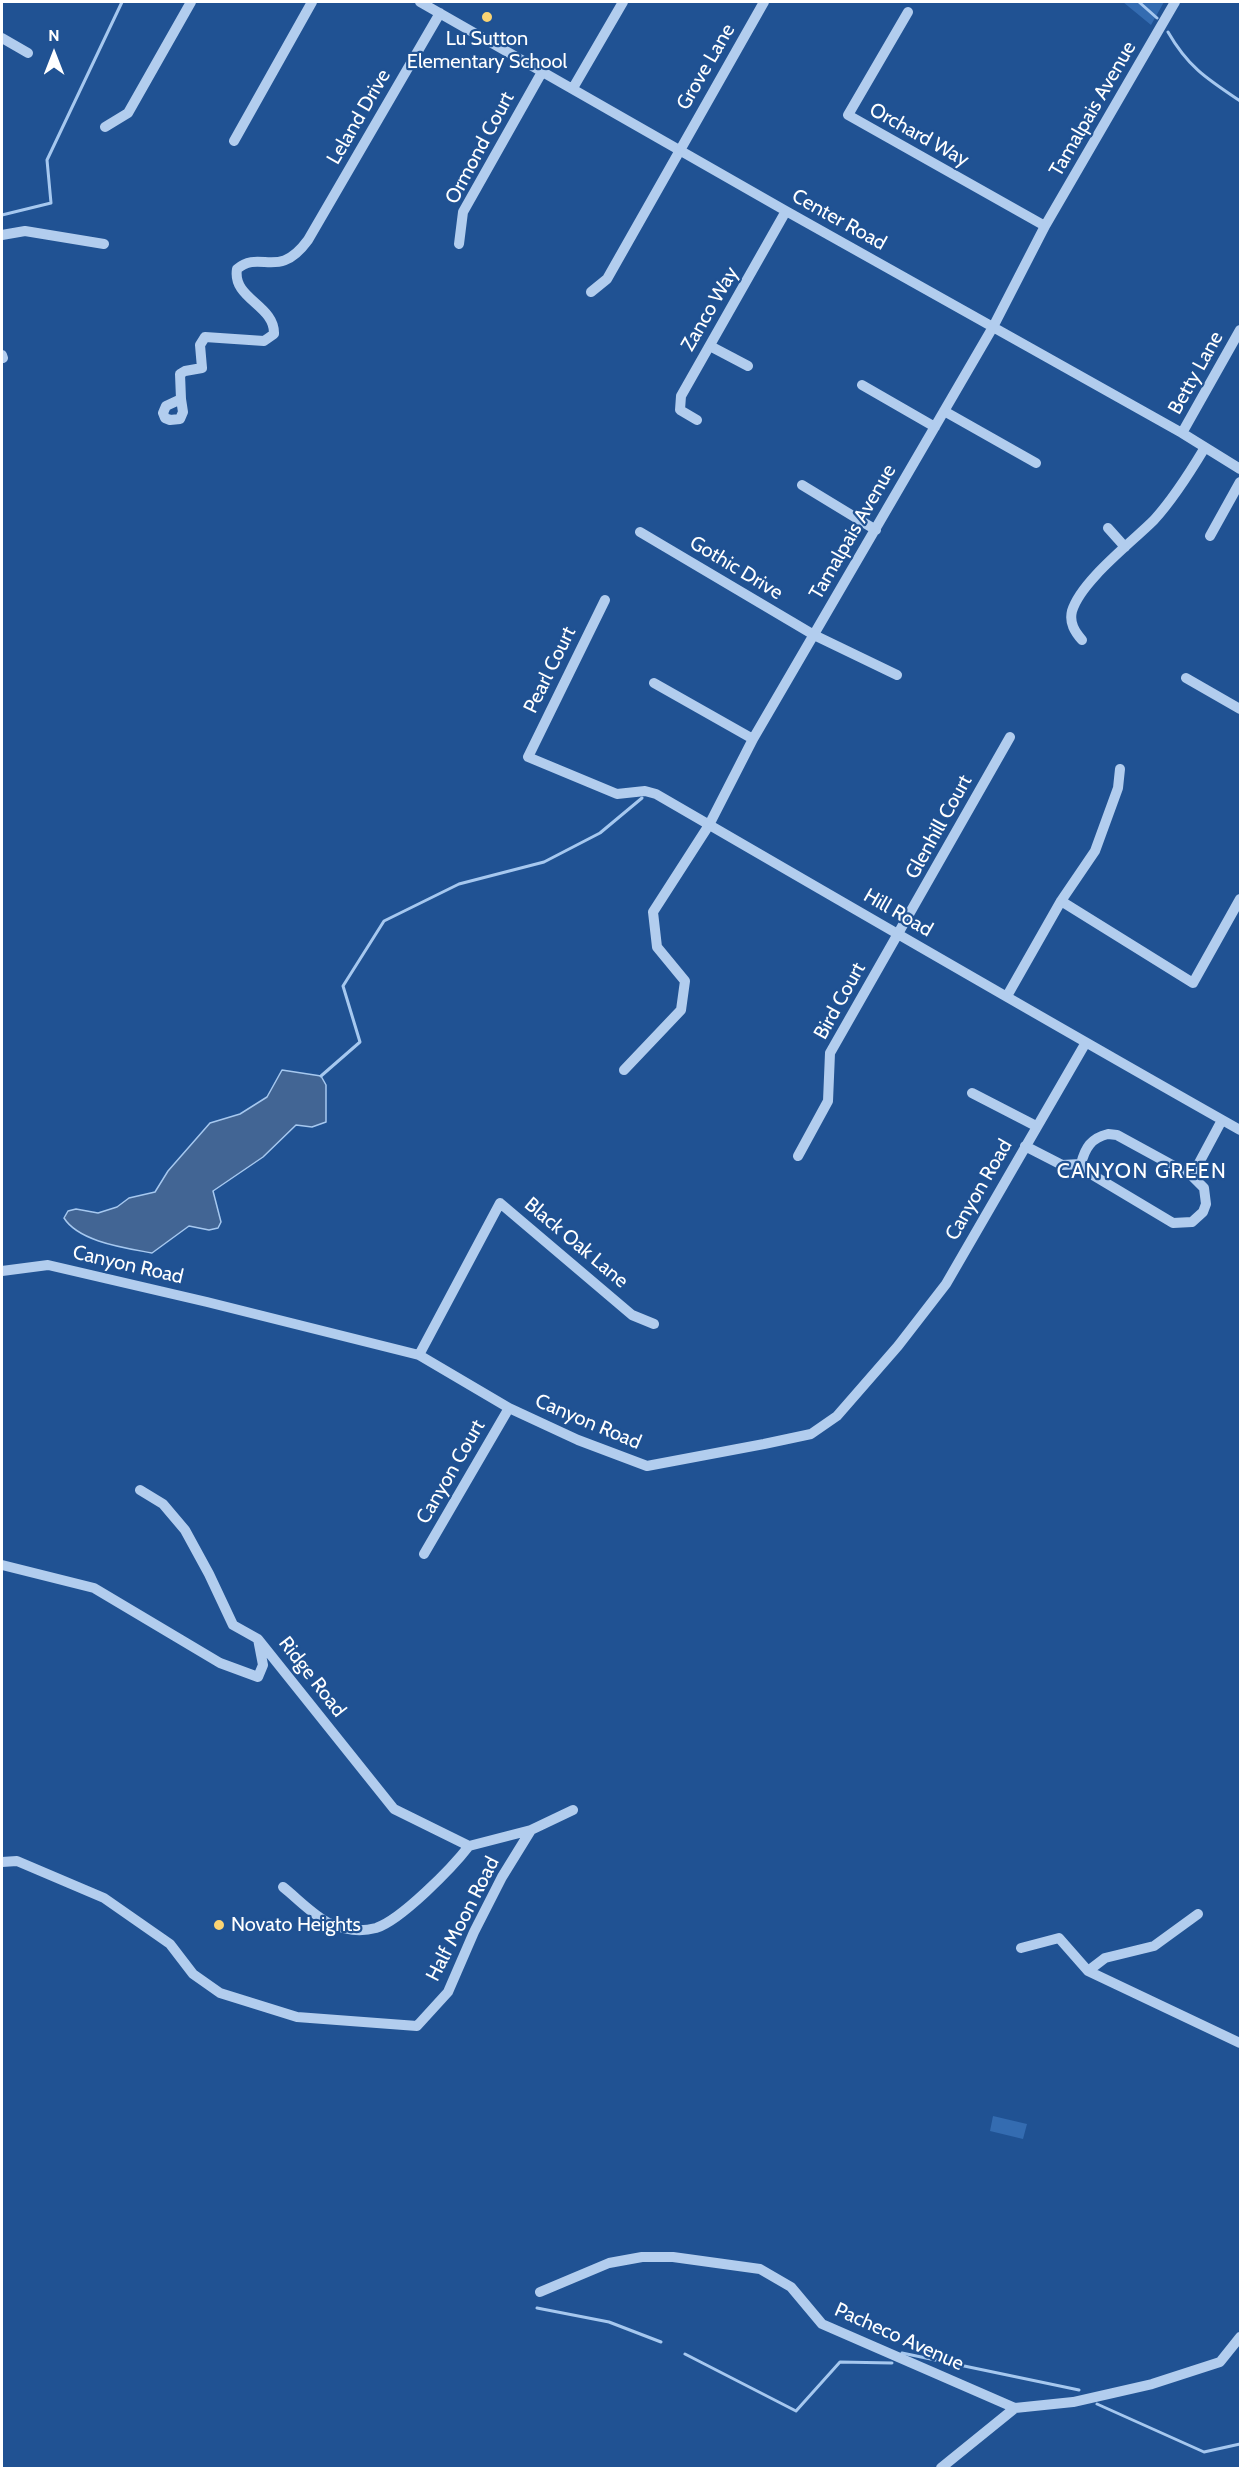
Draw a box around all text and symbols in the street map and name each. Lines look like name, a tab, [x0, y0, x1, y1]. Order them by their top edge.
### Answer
marker: Lu Sutton Elementary School	[480, 10, 494, 24]
street label: Grove Lane	[672, 20, 740, 114]
north arrow	[24, 24, 84, 84]
text: N	[48, 26, 60, 45]
place label: Lu Sutton Elementary School	[407, 27, 567, 74]
street label: Tamalpais Avenue	[1045, 37, 1141, 181]
street label: Leland Drive	[322, 65, 396, 169]
street label: Ormond Court	[440, 88, 520, 208]
street label: Orchard Way	[865, 98, 973, 172]
street label: Center Road	[788, 184, 890, 256]
street label: Zanco Way	[676, 263, 744, 355]
street label: Betty Lane	[1163, 327, 1229, 419]
street label: Tamalpais Avenue	[805, 460, 901, 604]
street label: Gothic Drive	[685, 531, 787, 605]
street label: Pearl Court	[519, 623, 581, 717]
street label: Glenhill Court	[901, 771, 977, 883]
street label: Hill Road	[859, 884, 937, 942]
street label: Bird Court	[809, 958, 871, 1044]
street label: Canyon Road	[940, 1135, 1018, 1245]
district label: CANYON GREEN	[1057, 1159, 1227, 1185]
street label: Black Oak Lane	[519, 1193, 633, 1293]
street label: Canyon Road	[70, 1241, 186, 1289]
street label: Canyon Road	[531, 1389, 645, 1455]
street label: Canyon Court	[412, 1416, 490, 1528]
street label: Ridge Road	[273, 1632, 351, 1722]
street label: Half Moon Road	[421, 1853, 505, 1985]
place label: Novato Heights	[231, 1913, 361, 1937]
marker: Novato Heights	[212, 1918, 226, 1932]
street label: Pacheco Avenue	[831, 2298, 967, 2376]

